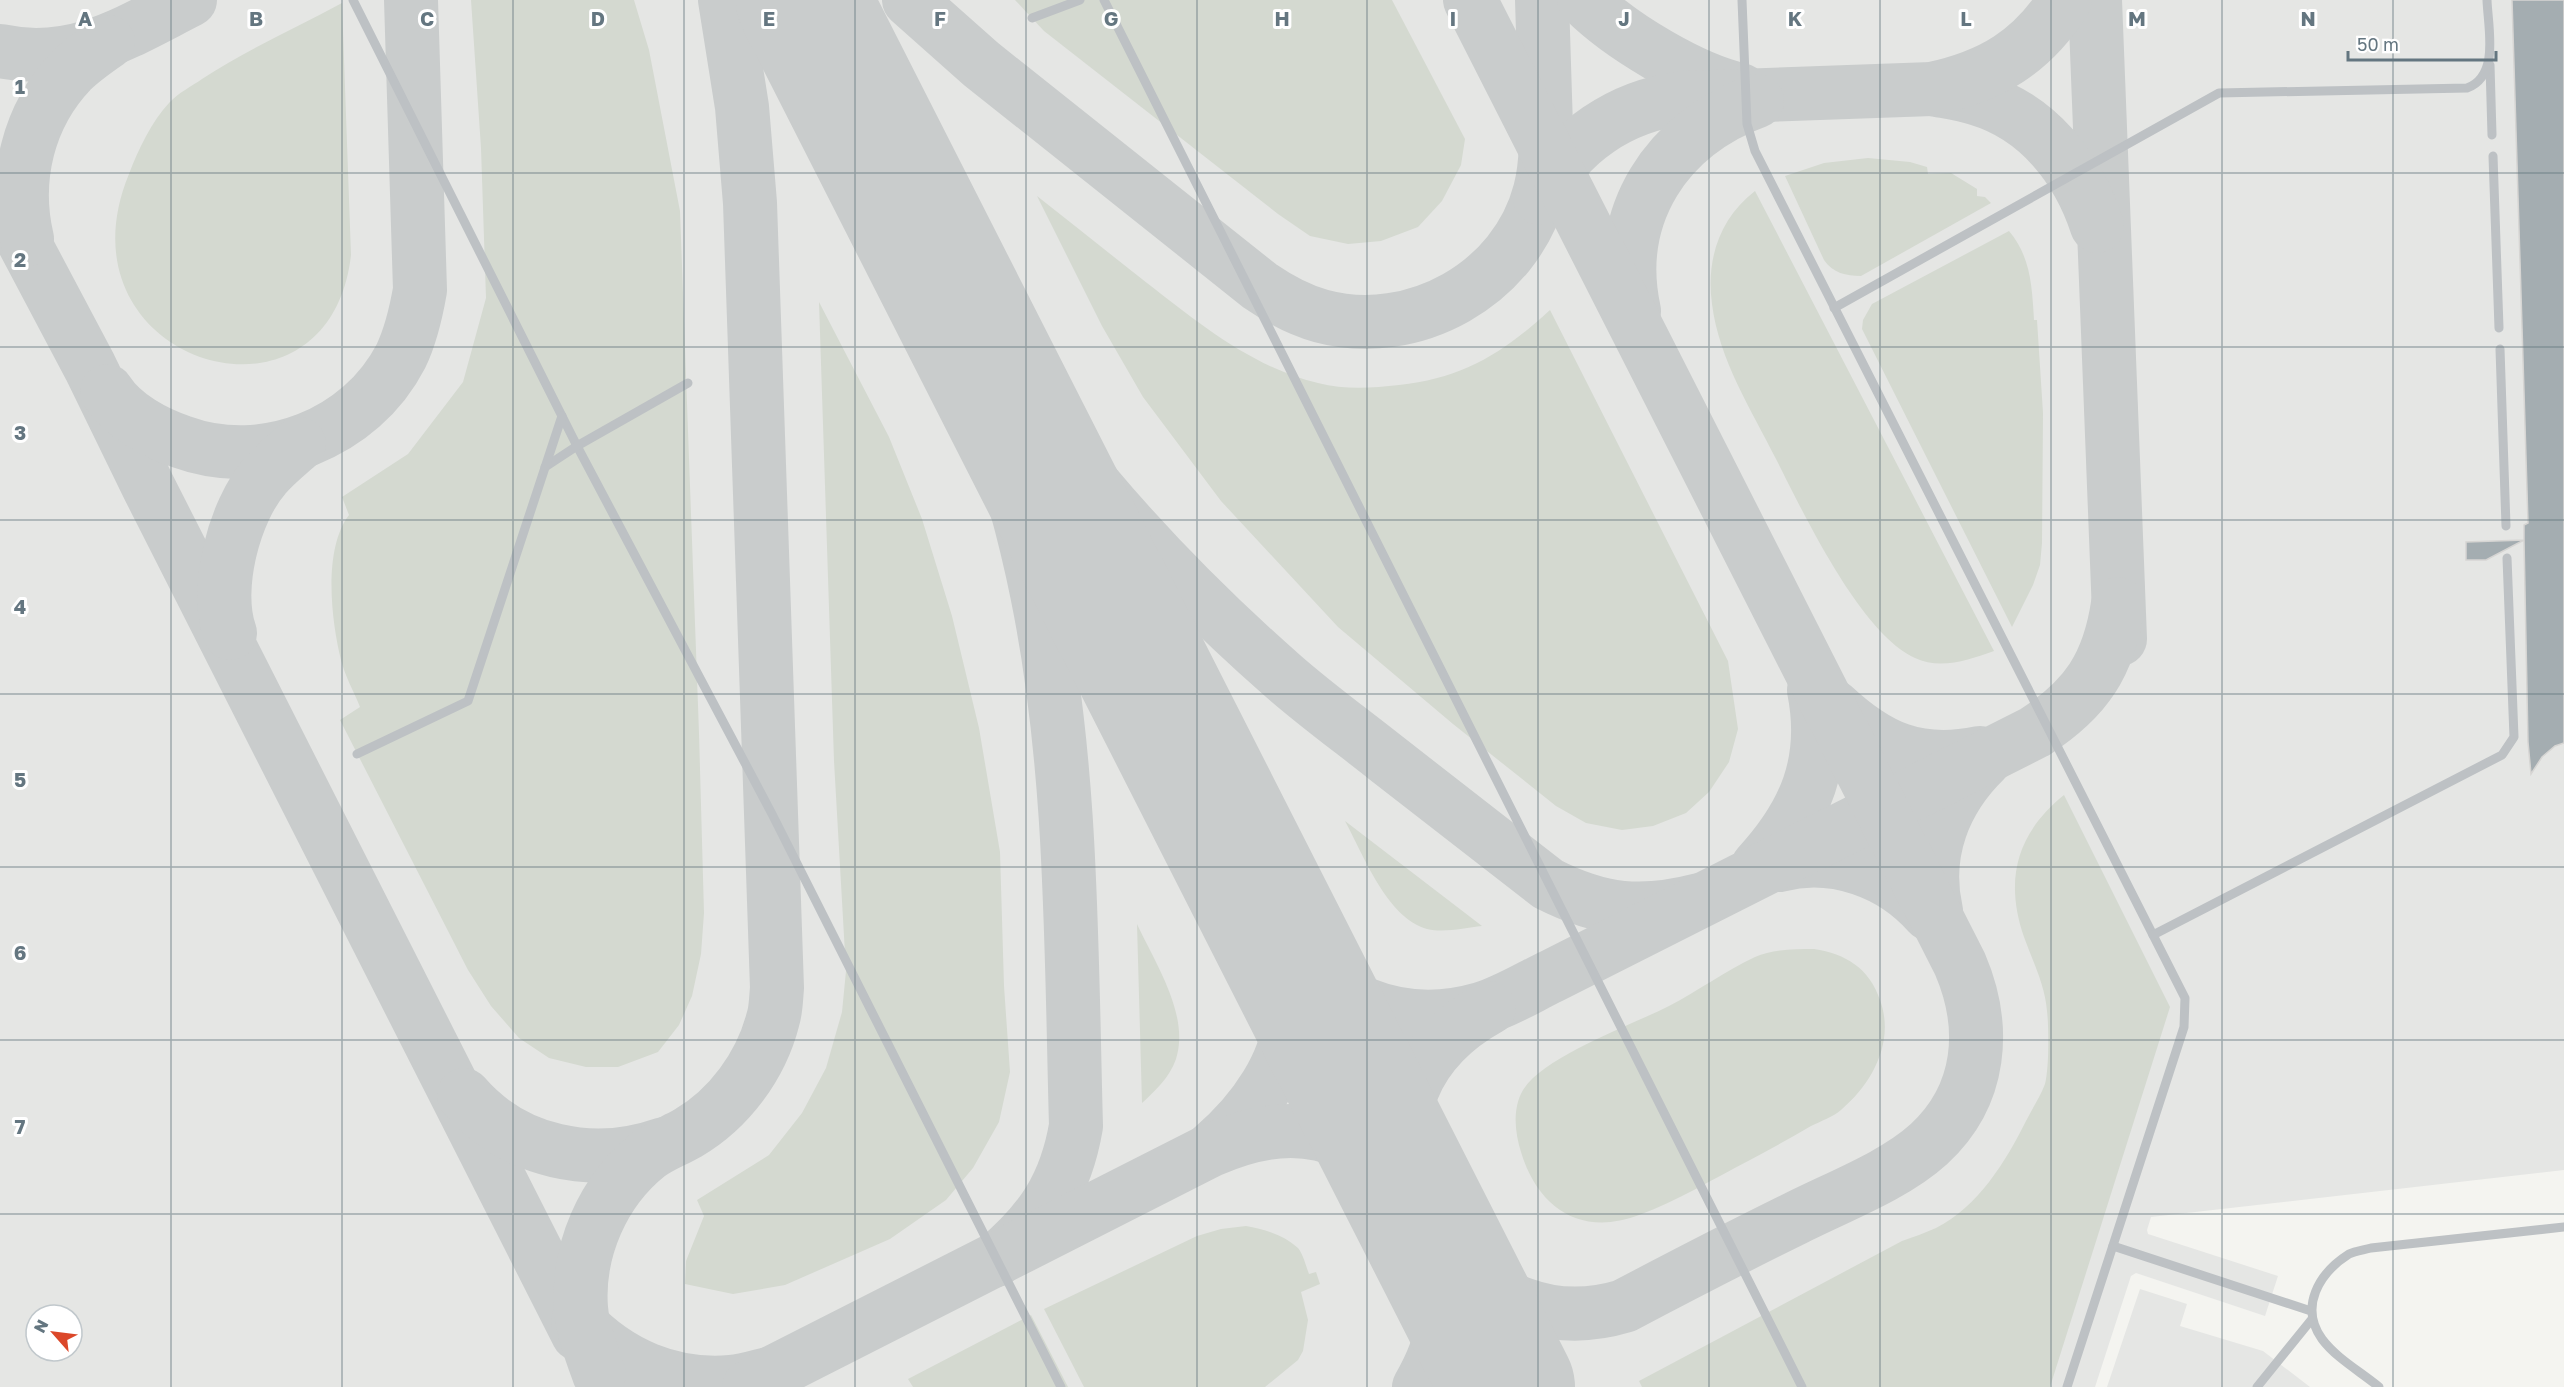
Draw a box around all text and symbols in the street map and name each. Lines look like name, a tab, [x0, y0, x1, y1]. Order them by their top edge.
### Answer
text: A	[78, 6, 92, 30]
text: B	[249, 6, 263, 30]
text: C	[420, 6, 434, 30]
text: D	[591, 6, 605, 30]
text: E	[763, 6, 775, 30]
text: F	[934, 6, 946, 30]
text: G	[1104, 6, 1118, 30]
text: H	[1274, 6, 1290, 30]
text: I	[1450, 6, 1456, 30]
text: J	[1618, 6, 1630, 30]
text: K	[1788, 6, 1803, 30]
text: L	[1960, 6, 1972, 30]
text: M	[2128, 6, 2146, 30]
text: N	[2300, 6, 2316, 30]
scale bar	[2348, 24, 2496, 62]
text: 50 m	[2357, 33, 2399, 55]
text: 1	[15, 74, 25, 98]
text: 2	[14, 247, 26, 271]
text: 3	[14, 420, 26, 444]
text: 4	[14, 594, 26, 618]
text: 5	[14, 767, 26, 791]
text: 6	[14, 940, 26, 964]
text: 7	[15, 1114, 26, 1138]
north arrow	[24, 1303, 84, 1363]
text: N	[29, 1316, 52, 1336]

